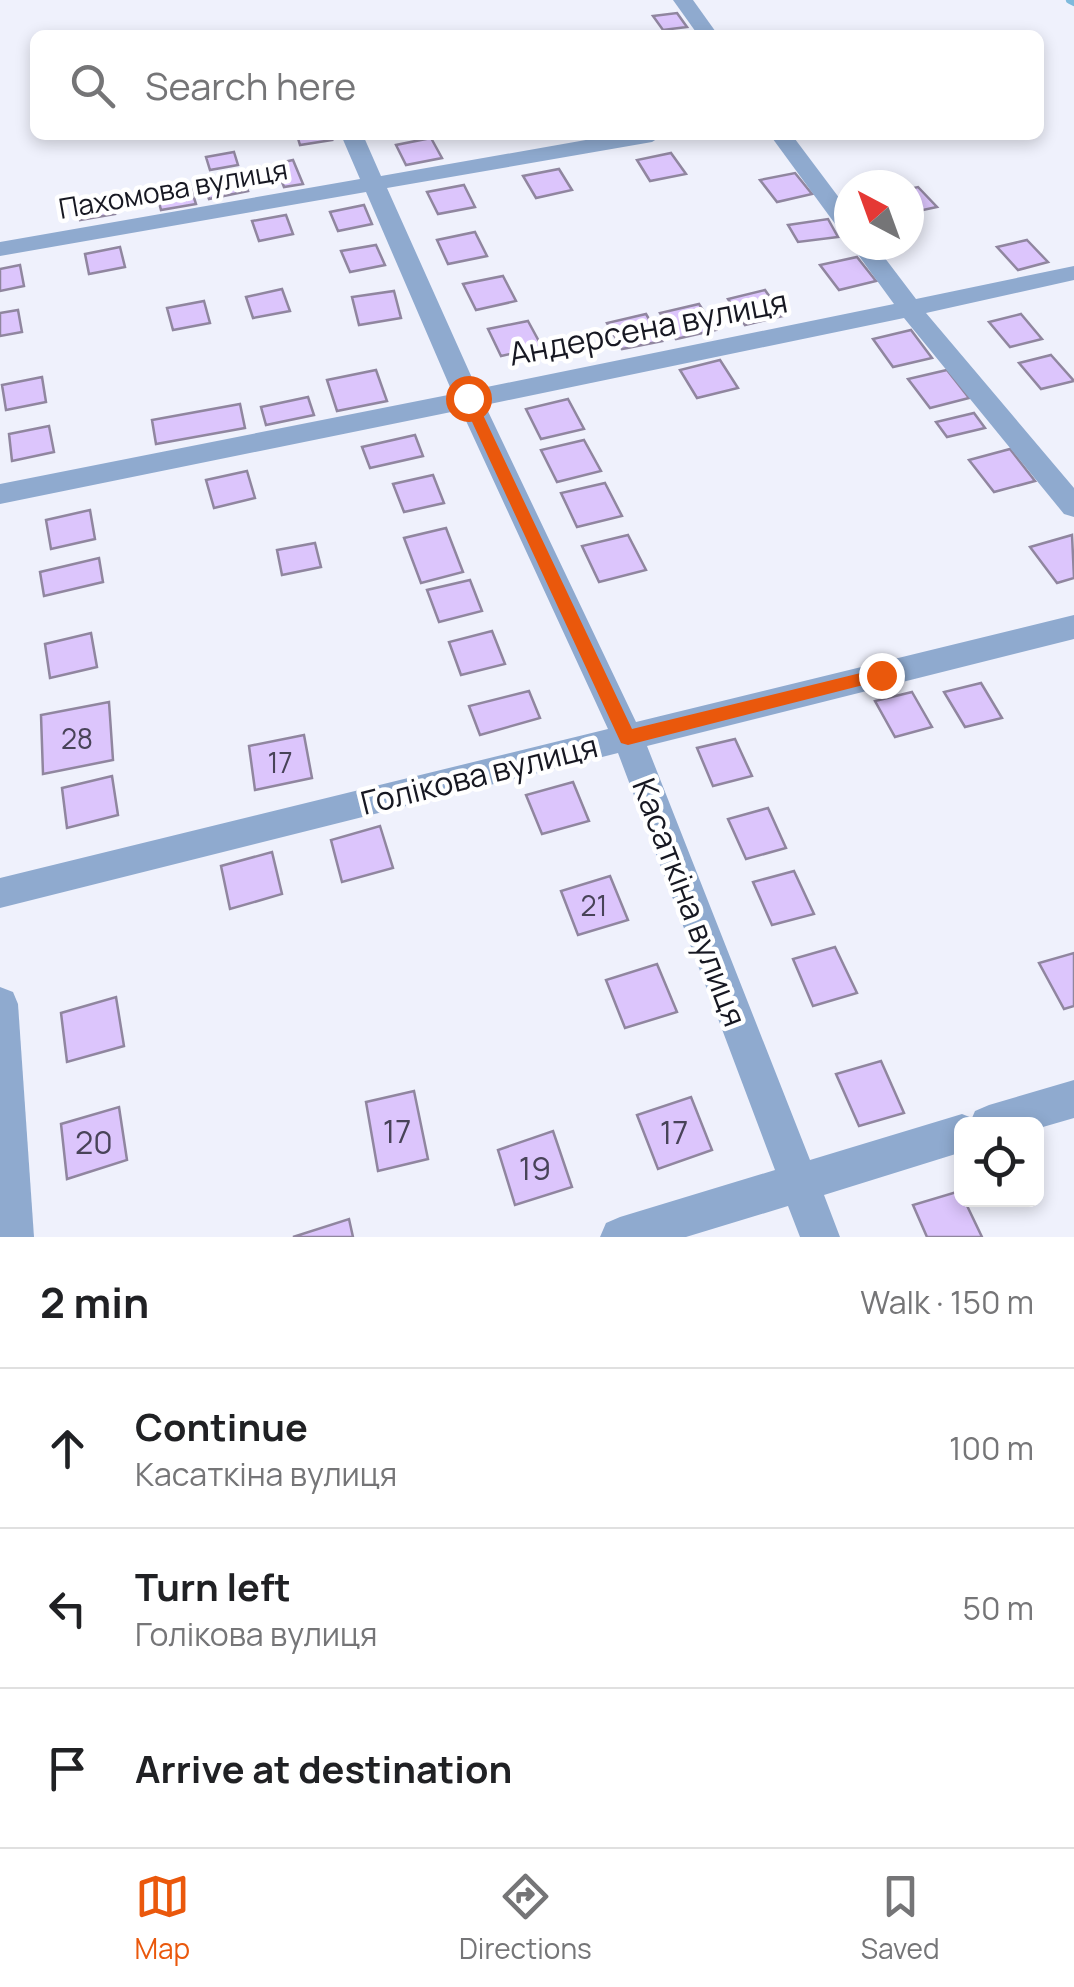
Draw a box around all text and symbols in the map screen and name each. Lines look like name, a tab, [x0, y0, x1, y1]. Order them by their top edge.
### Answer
search box	[30, 30, 1044, 140]
icon: search	[65, 58, 120, 113]
text: Search here	[145, 59, 356, 111]
street label: Пахомова вулиця	[56, 149, 290, 227]
north arrow	[834, 170, 924, 260]
street label: Андерсена вулиця	[505, 278, 791, 376]
route start	[446, 376, 492, 422]
route end	[859, 653, 905, 699]
house number: 28	[61, 719, 93, 757]
street label: Голікова вулиця	[356, 723, 602, 825]
house number: 17	[268, 743, 292, 781]
street label: Касаткіна вулиця	[622, 772, 758, 1032]
house number: 21	[581, 886, 607, 924]
house number: 17	[383, 1109, 411, 1153]
house number: 17	[660, 1110, 688, 1154]
map controls	[954, 1117, 1044, 1207]
button: locate	[954, 1117, 1044, 1207]
house number: 20	[75, 1120, 113, 1164]
house number: 19	[519, 1146, 551, 1190]
text: 2 min	[40, 1273, 149, 1331]
text: Walk · 150 m	[860, 1280, 1034, 1324]
text: Continue	[135, 1400, 308, 1452]
icon: ahead	[40, 1421, 95, 1476]
text: 100 m	[949, 1426, 1034, 1470]
text: Касаткіна вулиця	[135, 1452, 397, 1496]
text: Turn left	[135, 1560, 291, 1612]
icon: left	[40, 1581, 95, 1636]
text: 50 m	[962, 1586, 1034, 1630]
text: Голікова вулиця	[135, 1612, 377, 1656]
icon: arrive	[40, 1741, 95, 1796]
text: Arrive at destination	[135, 1742, 512, 1794]
tab: Map	[134, 1869, 190, 1967]
tab: Directions	[459, 1869, 592, 1967]
tab: Saved	[861, 1869, 940, 1967]

